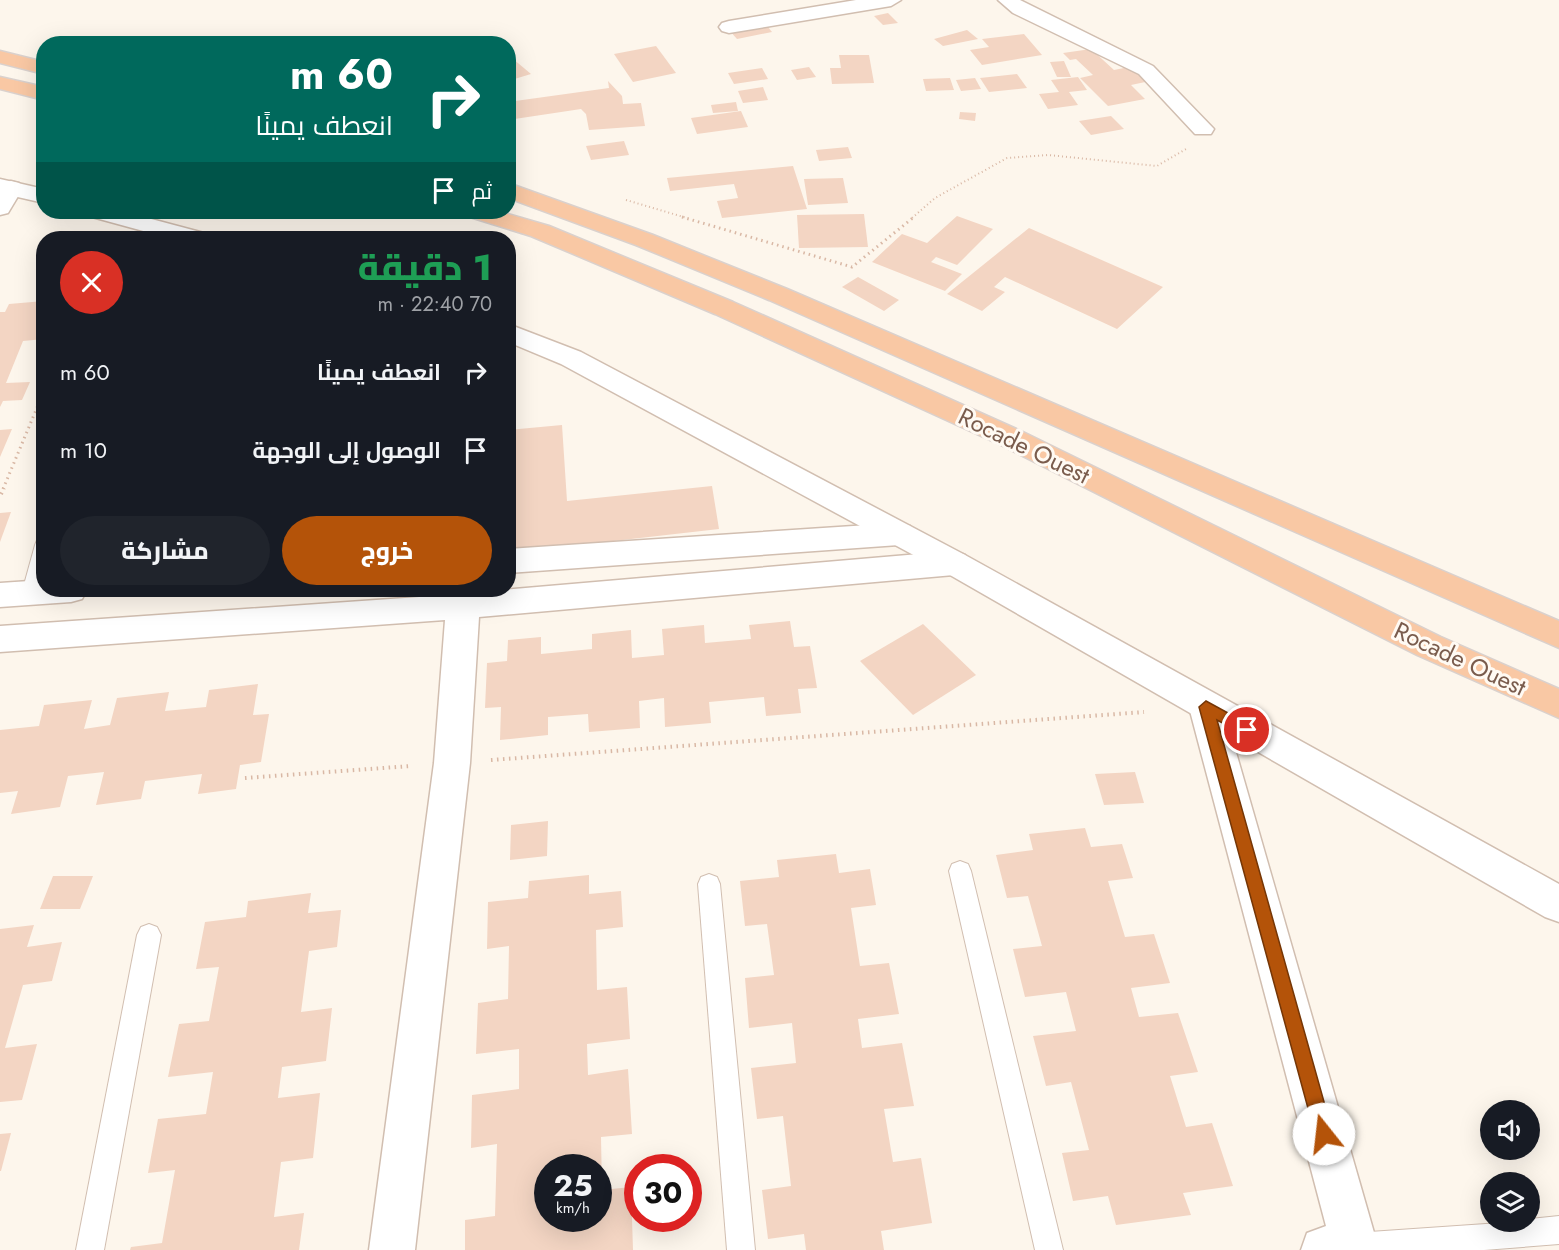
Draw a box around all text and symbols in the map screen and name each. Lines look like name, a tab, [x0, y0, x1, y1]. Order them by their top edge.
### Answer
text: 60 m	[290, 44, 393, 105]
icon: right	[414, 60, 492, 138]
text: انعطف يمينًا	[255, 106, 393, 145]
icon: arrive	[427, 174, 460, 207]
text: ثم	[472, 175, 492, 207]
text: 1 دقيقة	[358, 241, 492, 293]
button: close	[60, 251, 123, 314]
text: 70 m · 22:40	[377, 290, 492, 319]
text: 60 m	[60, 356, 110, 388]
text: انعطف يمينًا	[317, 356, 441, 388]
icon: right	[459, 356, 492, 389]
street label: Rocade Ouest	[953, 399, 1096, 493]
text: 10 m	[60, 434, 107, 466]
text: الوصول إلى الوجهة	[253, 434, 441, 466]
icon: arrive	[459, 434, 492, 467]
button: مشاركة	[60, 516, 270, 585]
button: خروج	[282, 516, 492, 585]
street label: Rocade Ouest	[1388, 613, 1532, 705]
pin	[1221, 704, 1272, 755]
icon: arrive	[1230, 713, 1263, 746]
map controls	[1480, 1100, 1540, 1232]
button: sound	[1480, 1100, 1540, 1160]
position arrow	[1292, 1102, 1356, 1166]
speed limit sign: 30	[624, 1154, 702, 1232]
text: 25	[553, 1164, 593, 1207]
button: layers	[1480, 1172, 1540, 1232]
text: km/h	[556, 1197, 590, 1219]

